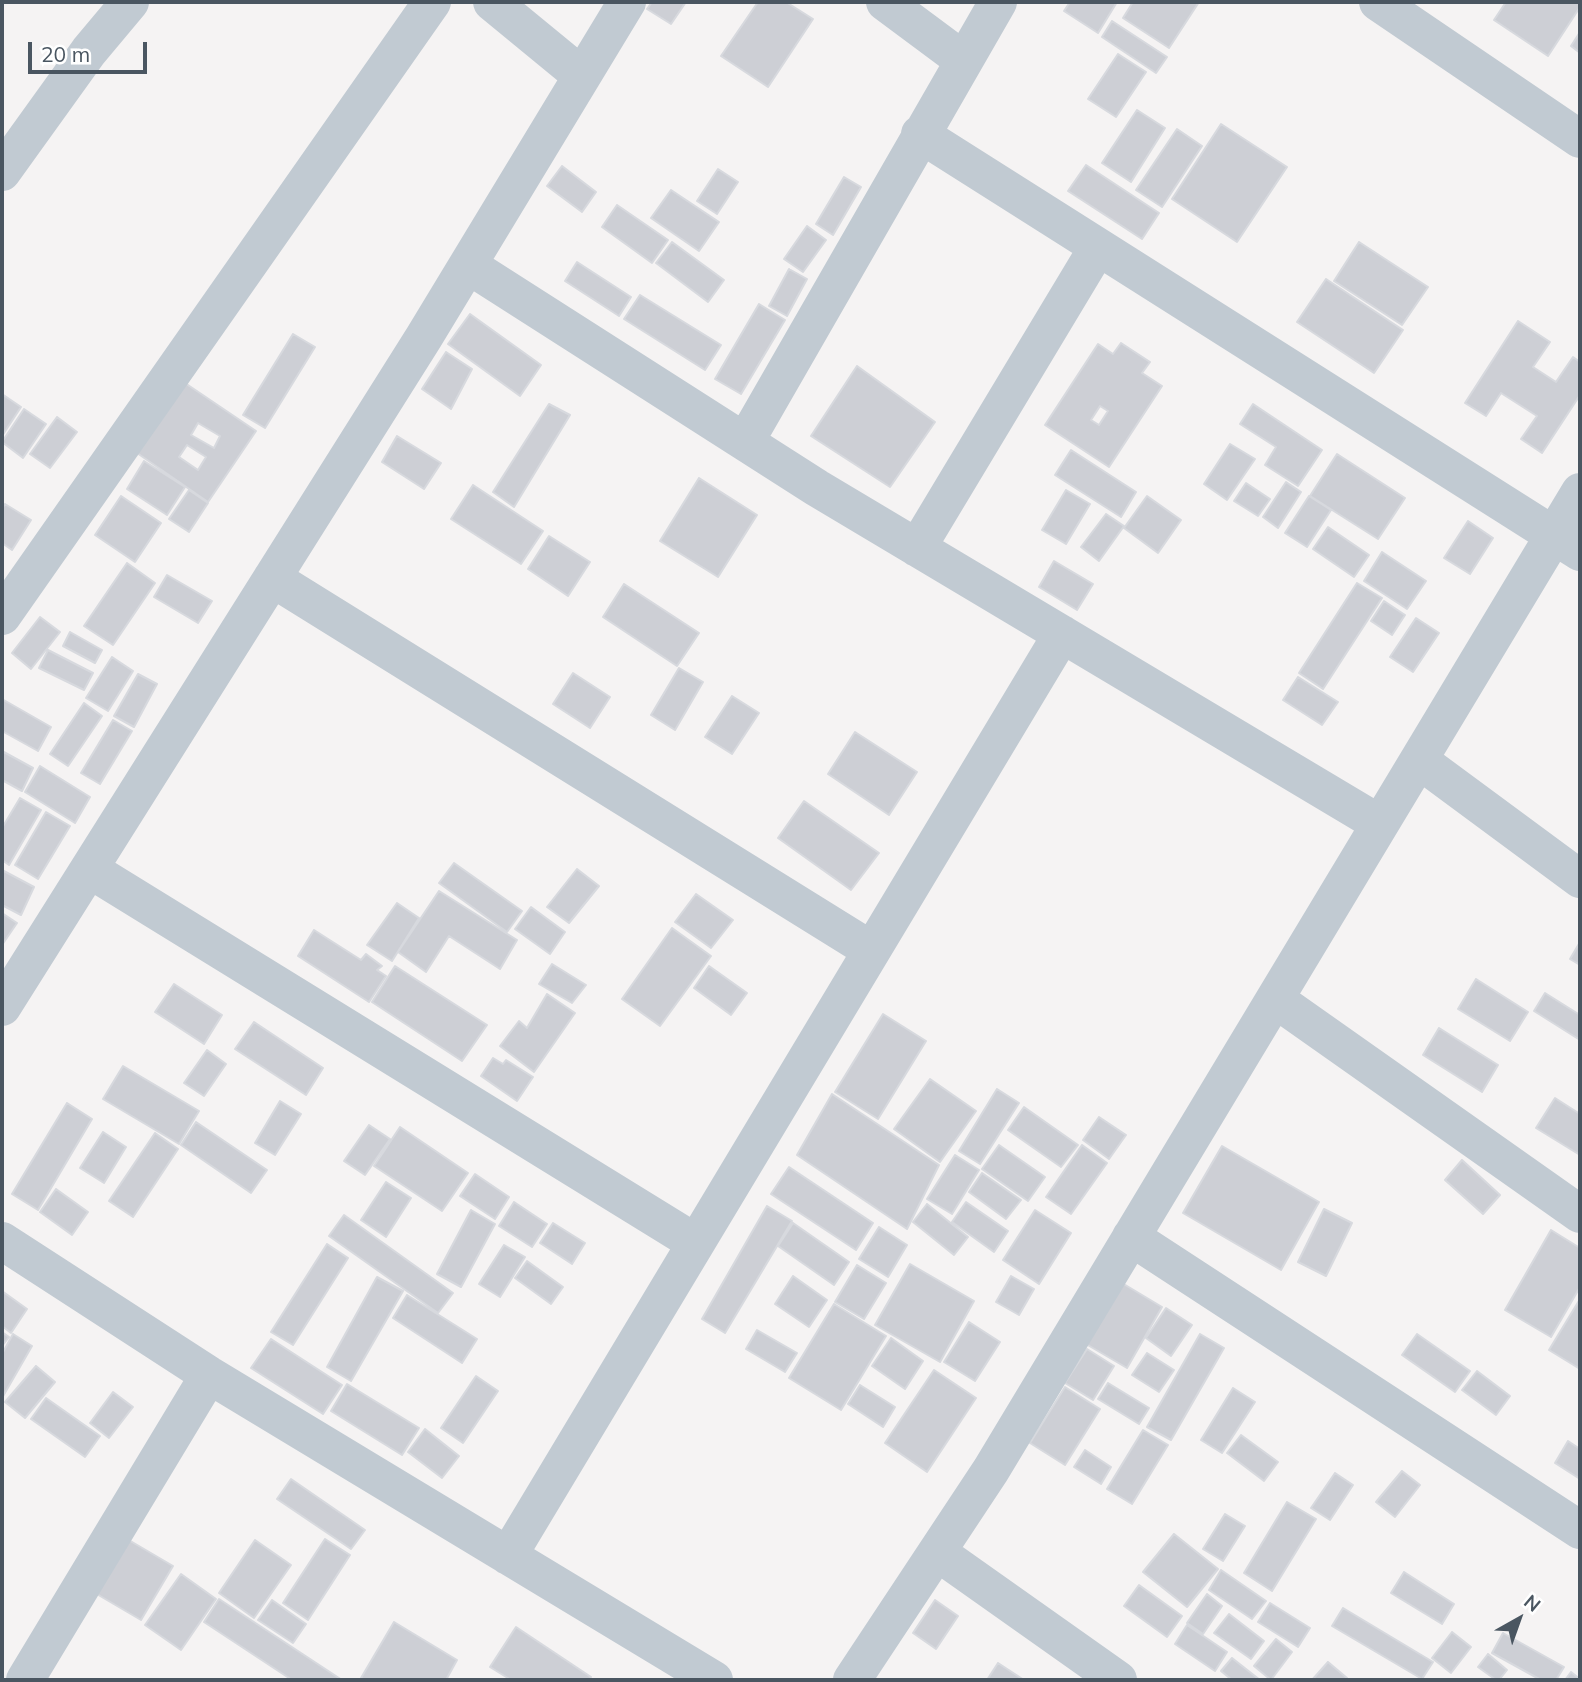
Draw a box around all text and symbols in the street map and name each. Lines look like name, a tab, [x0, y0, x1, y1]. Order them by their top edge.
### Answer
scale bar	[32, 28, 150, 72]
text: 20 m	[41, 41, 90, 67]
north arrow	[1484, 1584, 1554, 1654]
text: N	[1519, 1589, 1546, 1617]

